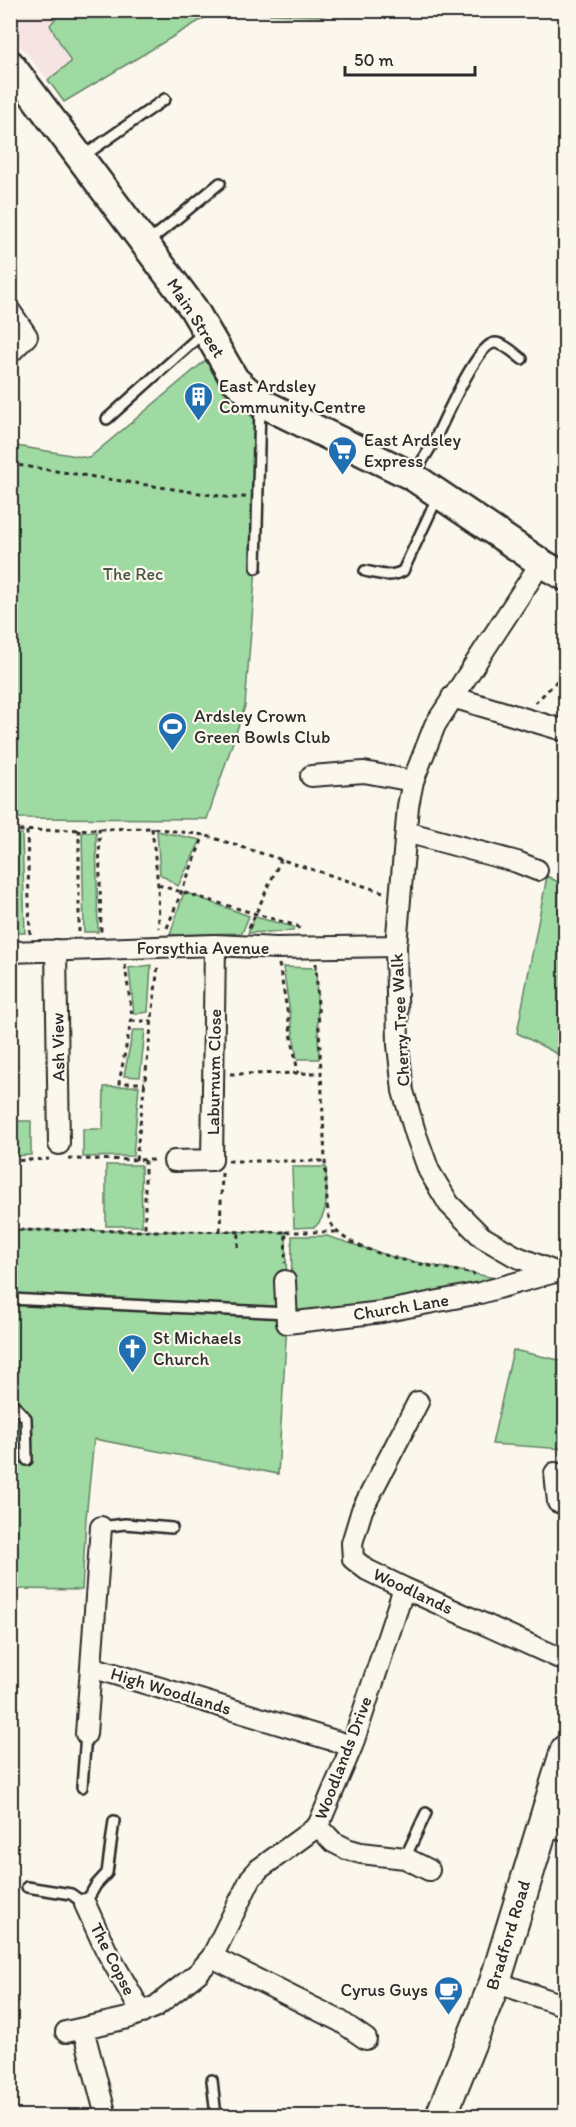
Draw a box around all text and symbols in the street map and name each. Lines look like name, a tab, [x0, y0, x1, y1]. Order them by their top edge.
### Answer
scale bar	[345, 39, 476, 77]
text: 50 m	[354, 49, 394, 71]
street label: Main Street	[162, 274, 230, 362]
place label: East Ardsley Community Centre	[219, 375, 366, 418]
building icon: East Ardsley Community Centre	[182, 380, 214, 422]
place label: East Ardsley Express	[364, 429, 461, 472]
supermarket icon: East Ardsley Express	[327, 434, 359, 476]
park label: The Rec	[103, 563, 163, 585]
place label: Ardsley Crown Green Bowls Club	[194, 705, 330, 748]
sports icon: Ardsley Crown Green Bowls Club	[157, 710, 189, 752]
street label: Forsythia Avenue	[137, 937, 269, 959]
street label: Cherry Tree Walk	[385, 952, 414, 1087]
street label: Laburnum Close	[202, 1009, 226, 1135]
street label: Ash View	[46, 1012, 70, 1082]
street label: Church Lane	[352, 1289, 450, 1325]
place label: St Michaels Church	[153, 1327, 241, 1370]
church icon: St Michaels Church	[116, 1332, 148, 1374]
street label: Woodlands	[370, 1563, 456, 1619]
street label: High Woodlands	[108, 1662, 234, 1720]
street label: Woodlands Drive	[309, 1693, 377, 1823]
street label: Bradford Road	[481, 1877, 535, 1993]
street label: The Copse	[85, 1919, 141, 1999]
cafe icon: Cyrus Guys	[433, 1974, 465, 2016]
place label: Cyrus Guys	[341, 1979, 428, 2001]

